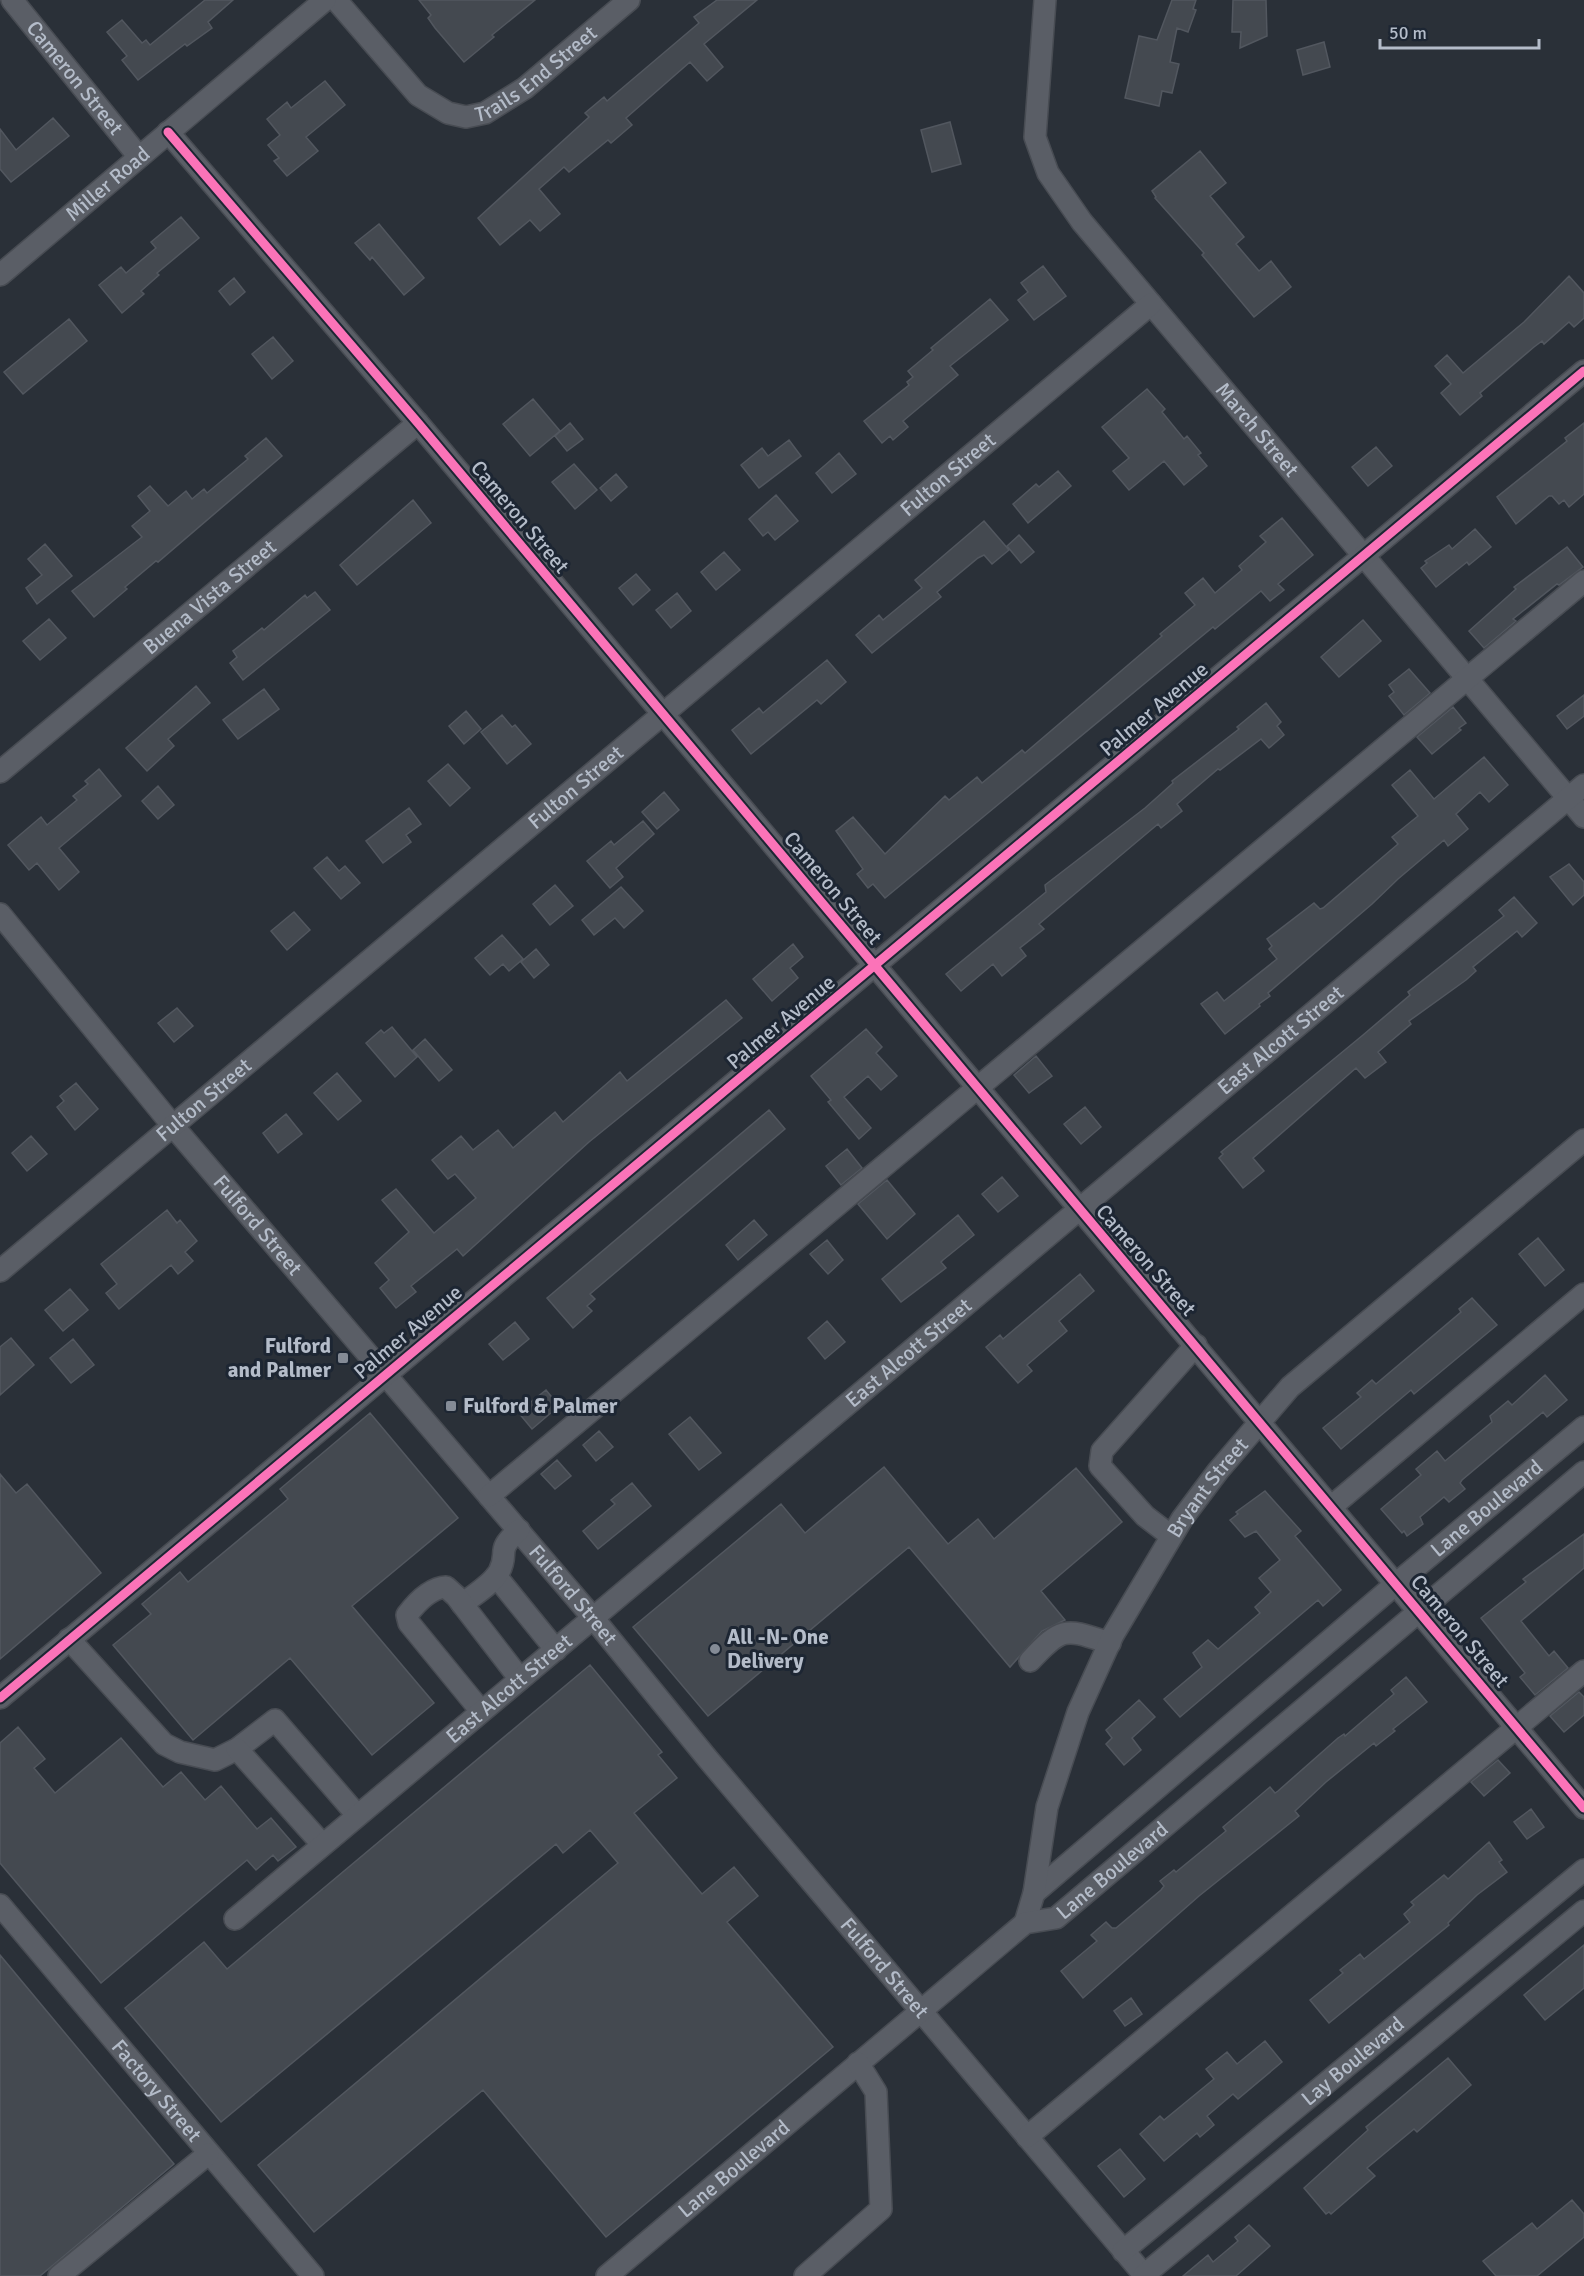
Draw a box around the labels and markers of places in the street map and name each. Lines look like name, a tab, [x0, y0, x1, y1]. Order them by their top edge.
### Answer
place label: Fulford and Palmer	[228, 1333, 332, 1383]
marker: Fulford and Palmer	[336, 1351, 350, 1365]
place label: Fulford & Palmer	[463, 1393, 618, 1419]
marker: Fulford & Palmer	[444, 1399, 458, 1413]
place label: All -N- One Delivery	[727, 1624, 829, 1674]
marker: All -N- One Delivery	[708, 1642, 722, 1656]

